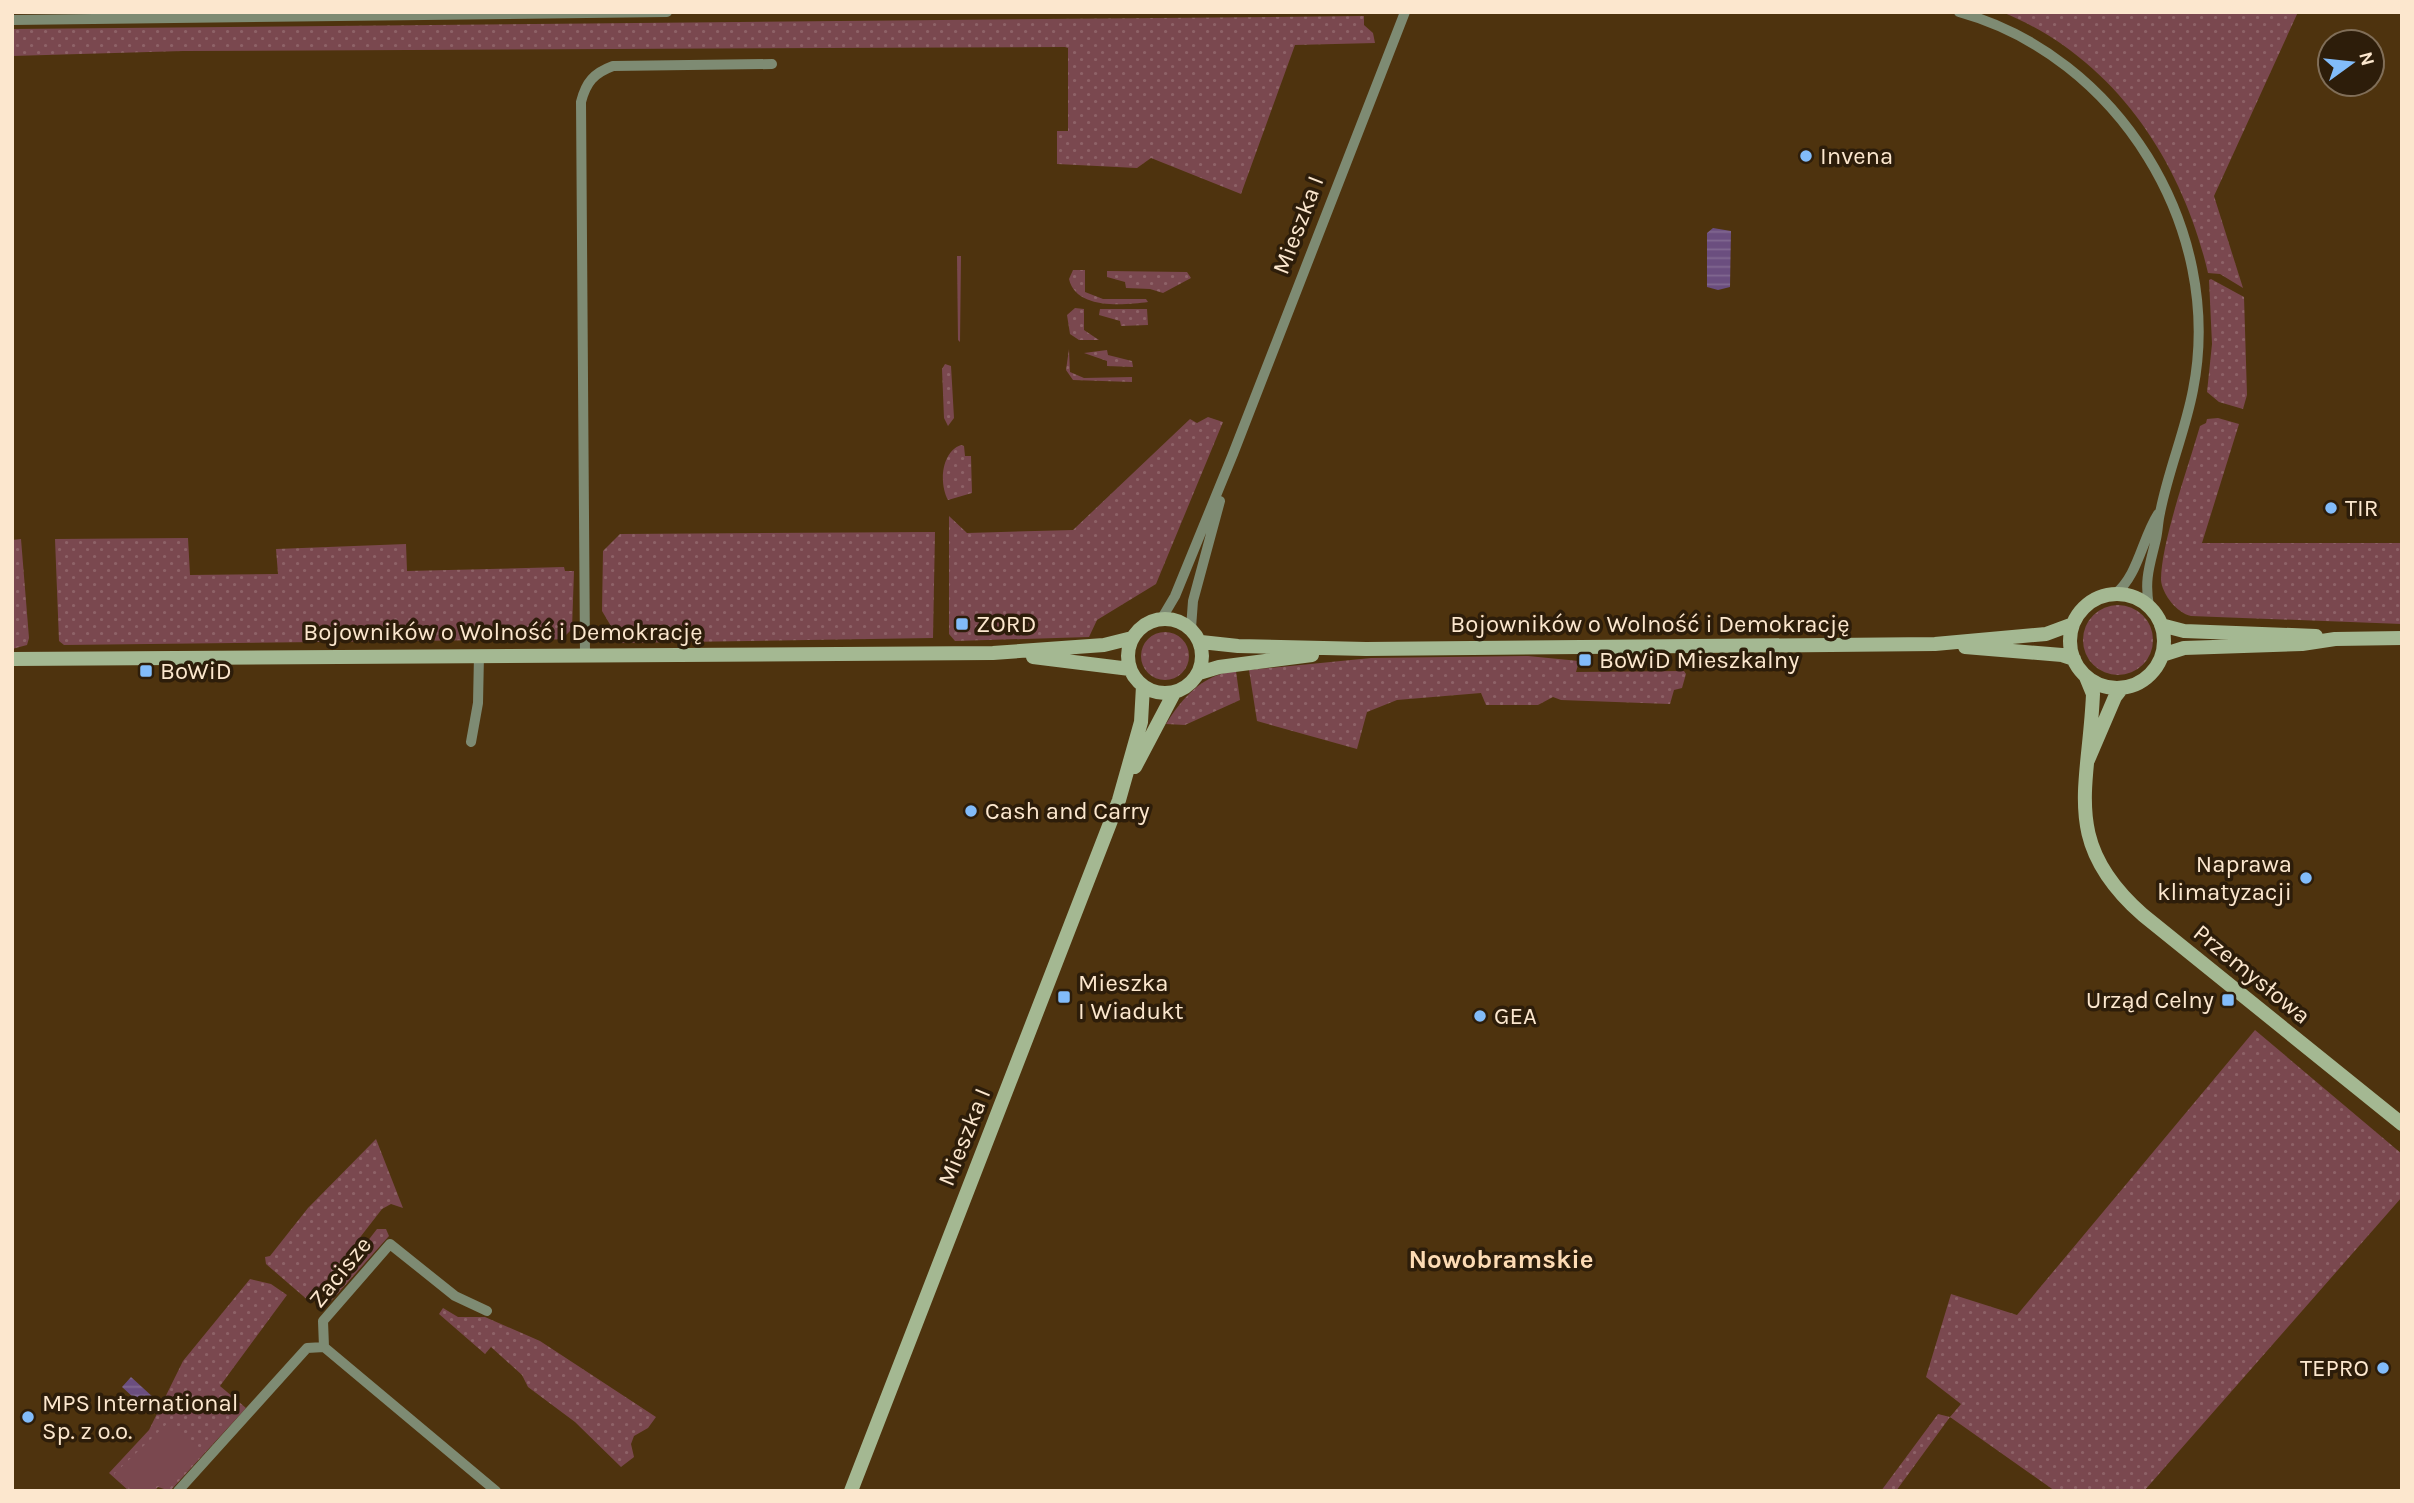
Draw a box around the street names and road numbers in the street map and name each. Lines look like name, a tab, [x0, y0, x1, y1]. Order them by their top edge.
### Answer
street label: Mieszka I	[1266, 172, 1330, 278]
street label: Bojowników o Wolność i Demokrację	[1450, 610, 1850, 638]
street label: Bojowników o Wolność i Demokrację	[303, 618, 703, 646]
street label: Przemysłowa	[2188, 918, 2316, 1030]
street label: Mieszka I	[932, 1084, 996, 1190]
street label: Zacisze	[303, 1231, 377, 1313]

